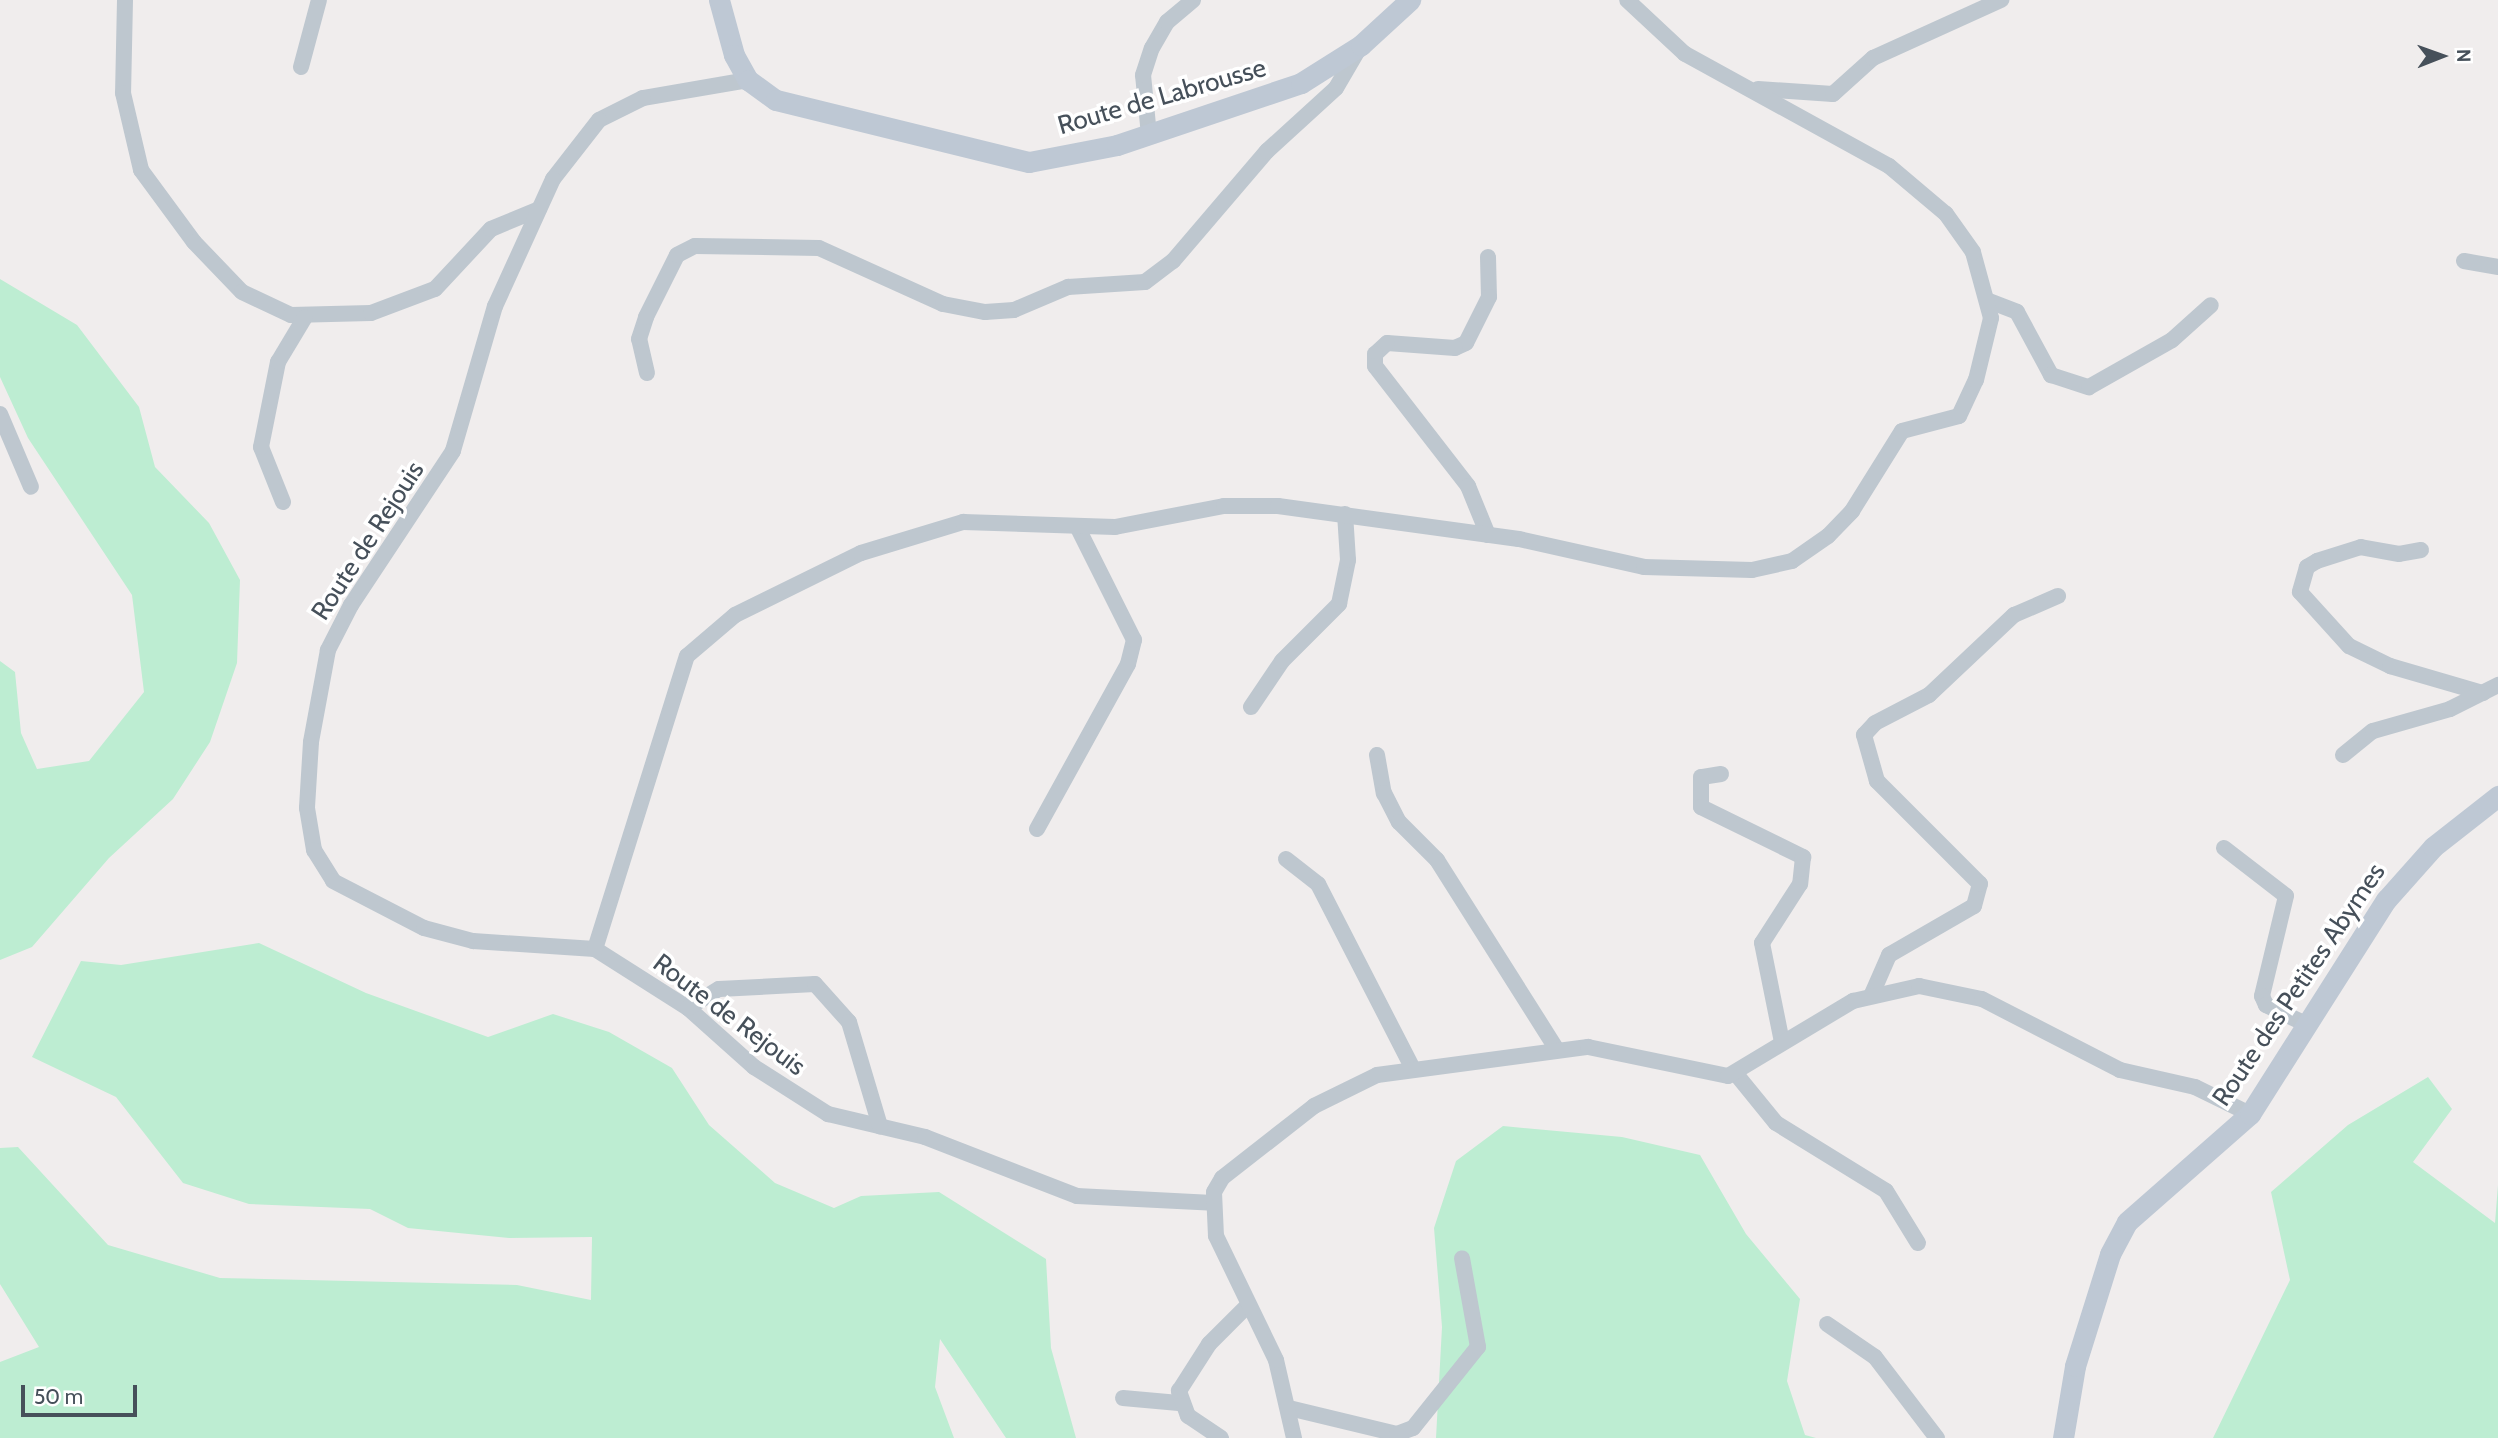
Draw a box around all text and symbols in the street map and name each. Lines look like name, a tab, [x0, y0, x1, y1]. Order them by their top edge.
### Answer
north arrow	[2407, 21, 2477, 91]
text: N	[2452, 49, 2475, 63]
street label: Route de Labrousse	[1054, 52, 1270, 142]
street label: Route de Rejouis	[305, 456, 431, 626]
street label: Route des Petites Abymes	[2206, 858, 2392, 1112]
street label: Route de Rejouis	[647, 948, 811, 1082]
scale bar	[24, 1372, 140, 1416]
text: 50 m	[34, 1384, 83, 1409]

